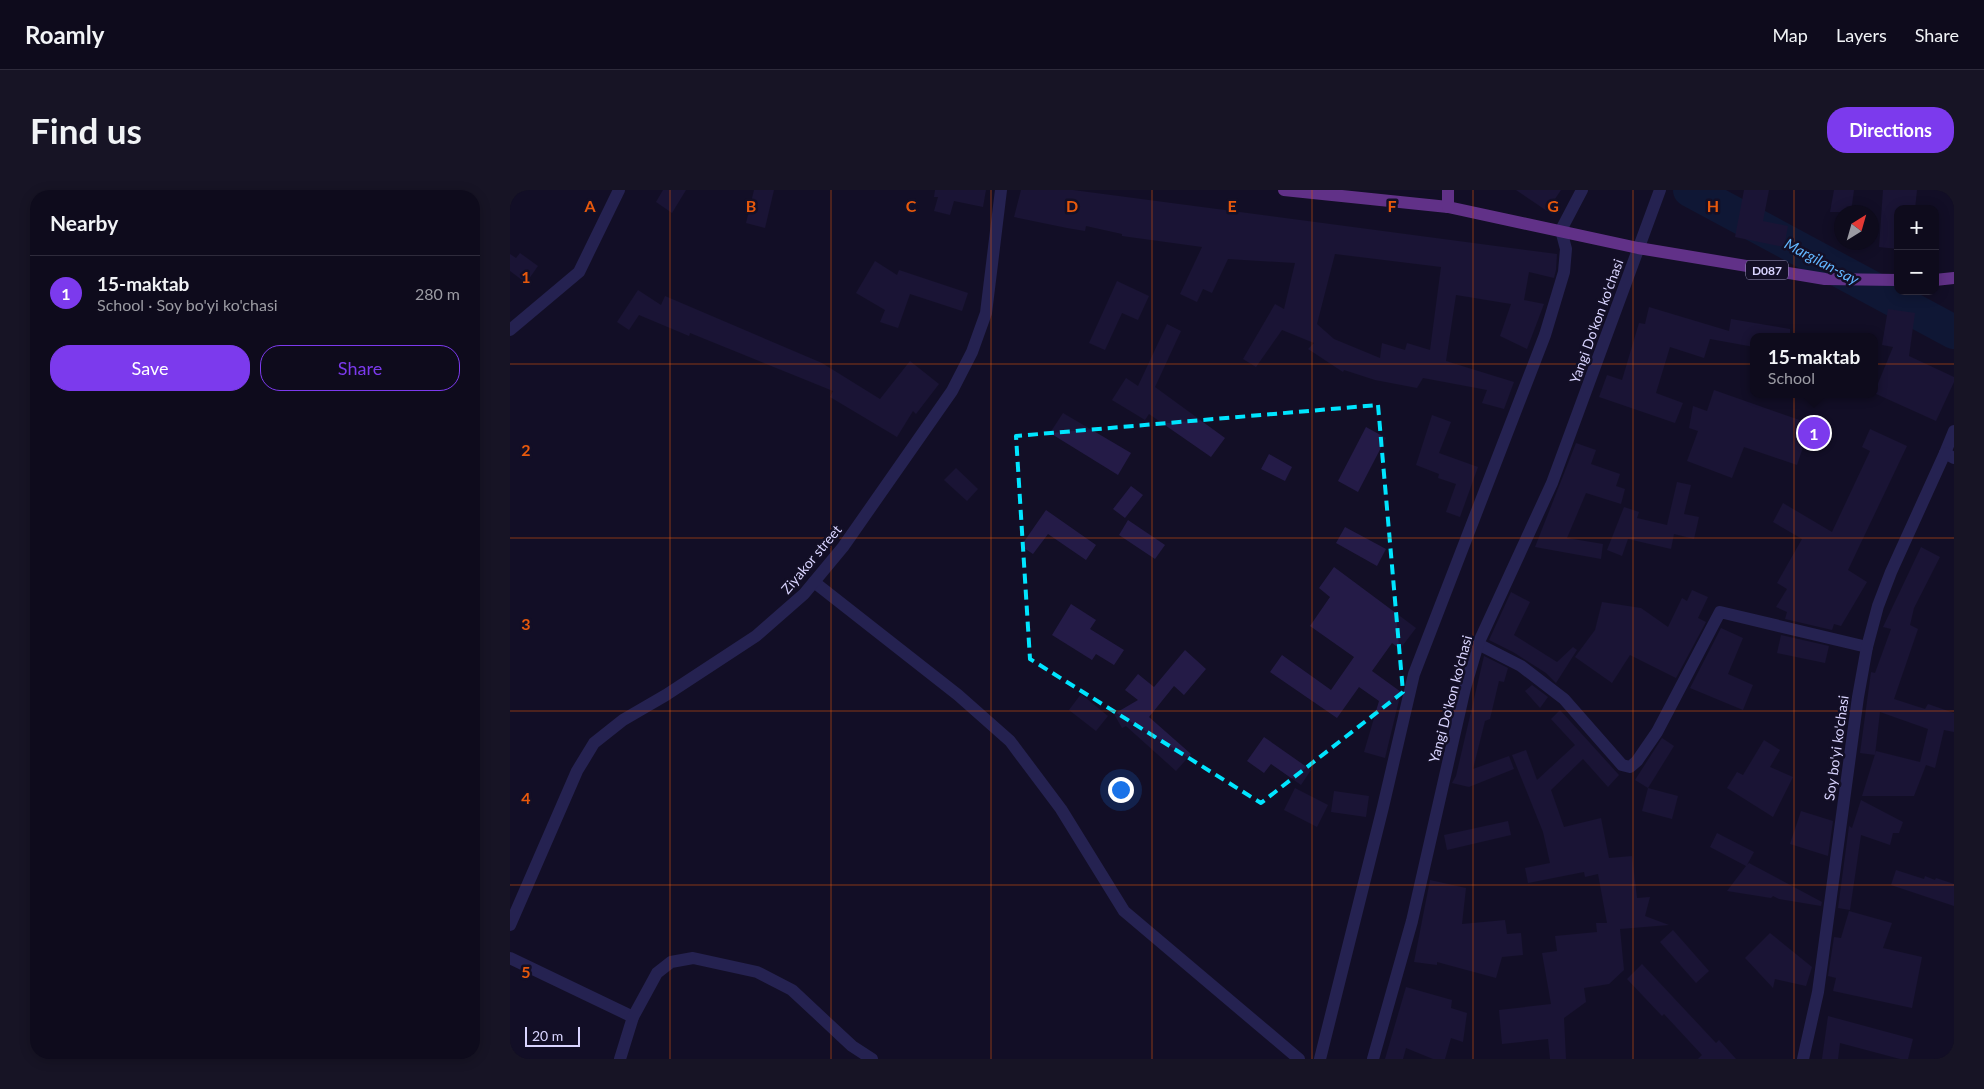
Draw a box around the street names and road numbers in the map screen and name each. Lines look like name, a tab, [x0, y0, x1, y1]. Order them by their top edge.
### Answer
street label: Yangi Do'kon ko'chasi	[1566, 257, 1626, 385]
road number: D087	[1746, 260, 1788, 280]
street label: Ziyakor street	[777, 521, 845, 597]
street label: Yangi Do'kon ko'chasi	[1425, 633, 1475, 765]
street label: Soy bo'yi ko'chasi	[1820, 694, 1852, 802]

